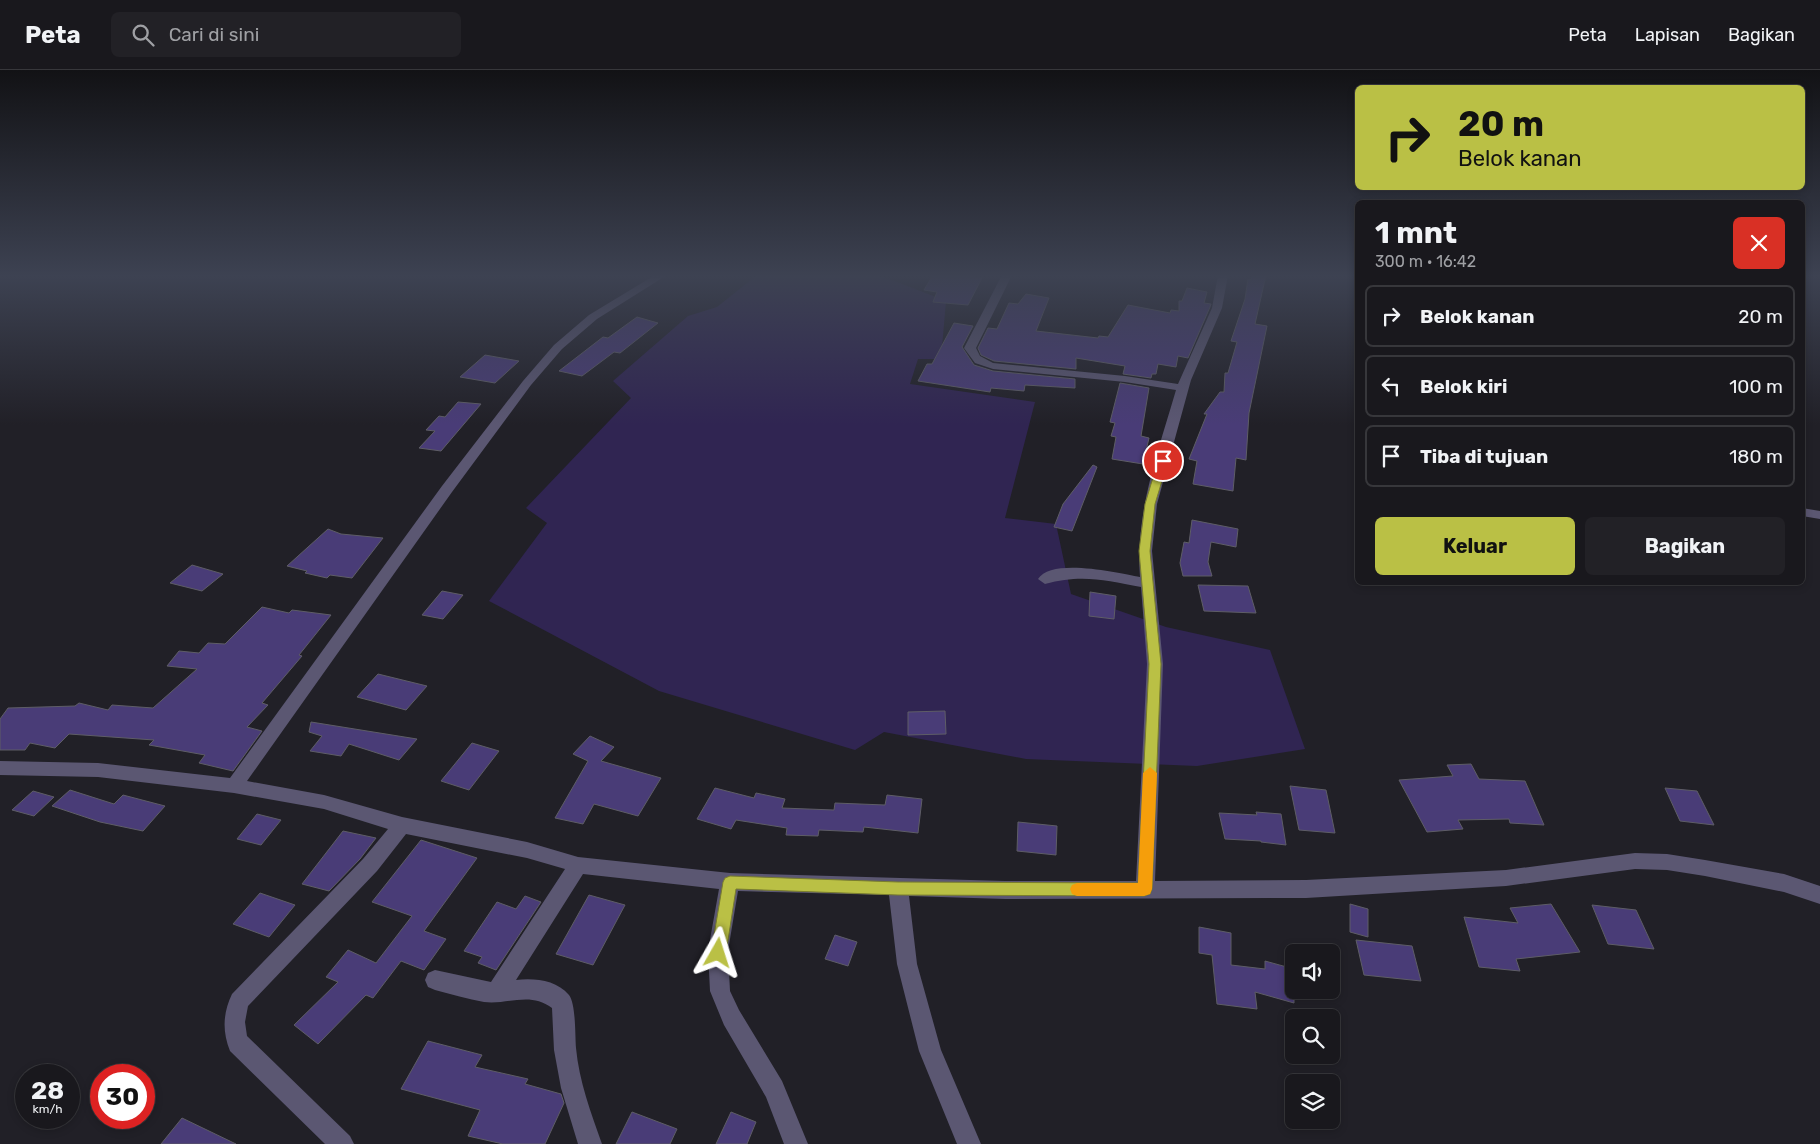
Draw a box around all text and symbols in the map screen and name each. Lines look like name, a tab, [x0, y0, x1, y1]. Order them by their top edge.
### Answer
search box	[111, 12, 461, 57]
text: Peta	[25, 21, 81, 49]
icon: search	[129, 21, 157, 49]
text: Cari di sini	[169, 23, 259, 46]
text: Peta	[1568, 24, 1607, 46]
text: Lapisan	[1635, 24, 1700, 46]
text: Bagikan	[1728, 24, 1795, 46]
text: 20 m	[1458, 103, 1544, 145]
icon: right	[1375, 105, 1440, 170]
text: Belok kanan	[1458, 145, 1582, 172]
text: 1 mnt	[1375, 215, 1457, 251]
button: close	[1733, 217, 1785, 269]
text: 300 m · 16:42	[1375, 252, 1476, 271]
icon: right	[1377, 302, 1405, 330]
text: Belok kanan	[1420, 305, 1535, 328]
text: 20 m	[1738, 305, 1783, 328]
icon: left	[1377, 372, 1405, 400]
text: Belok kiri	[1420, 375, 1507, 398]
text: 100 m	[1729, 375, 1783, 398]
pin	[1142, 440, 1184, 482]
icon: arrive	[1377, 442, 1405, 470]
text: Tiba di tujuan	[1420, 445, 1548, 468]
text: 180 m	[1729, 445, 1783, 468]
icon: arrive	[1149, 447, 1177, 475]
button: Keluar	[1375, 517, 1575, 575]
button: Bagikan	[1585, 517, 1785, 575]
position arrow	[691, 926, 743, 978]
map controls	[1285, 944, 1340, 1129]
button: sound	[1285, 944, 1340, 999]
button: search	[1285, 1009, 1340, 1064]
speed limit sign: 30	[90, 1064, 155, 1129]
button: layers	[1285, 1074, 1340, 1129]
text: 28	[31, 1076, 64, 1105]
text: km/h	[33, 1102, 62, 1116]

